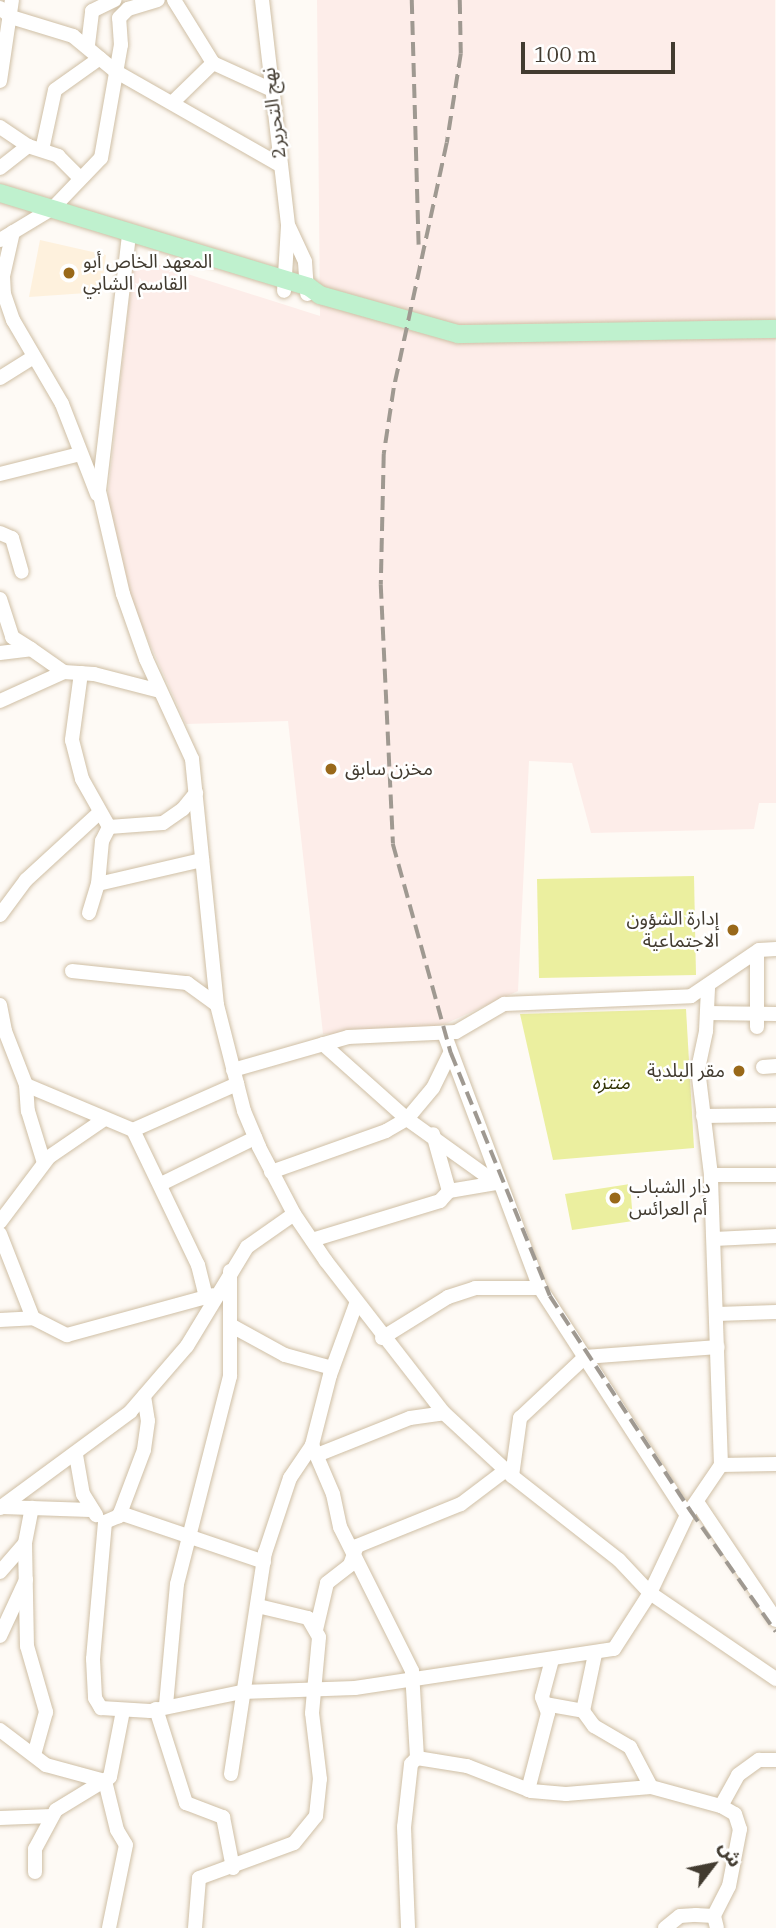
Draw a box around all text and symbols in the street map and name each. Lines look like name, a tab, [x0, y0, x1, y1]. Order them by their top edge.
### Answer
scale bar	[524, 28, 678, 72]
text: 100 m	[534, 40, 597, 68]
street label: نهج التحرير2	[257, 66, 291, 160]
place label: المعهد الخاص أبو القاسم الشابي	[83, 251, 212, 295]
marker: المعهد الخاص أبو القاسم الشابي	[61, 265, 77, 281]
place label: مخزن سابق	[345, 758, 433, 780]
marker: مخزن سابق	[323, 761, 339, 777]
place label: إدارة الشؤون الاجتماعية	[627, 908, 719, 952]
marker: إدارة الشؤون الاجتماعية	[725, 922, 741, 938]
place label: مقر البلدية	[647, 1060, 725, 1082]
marker: مقر البلدية	[731, 1063, 747, 1079]
park label: منتزه	[592, 1072, 630, 1094]
place label: دار الشباب أم العرائس	[629, 1176, 710, 1220]
marker: دار الشباب أم العرائس	[607, 1190, 623, 1206]
north arrow	[678, 1830, 748, 1900]
text: ش	[714, 1836, 748, 1871]

